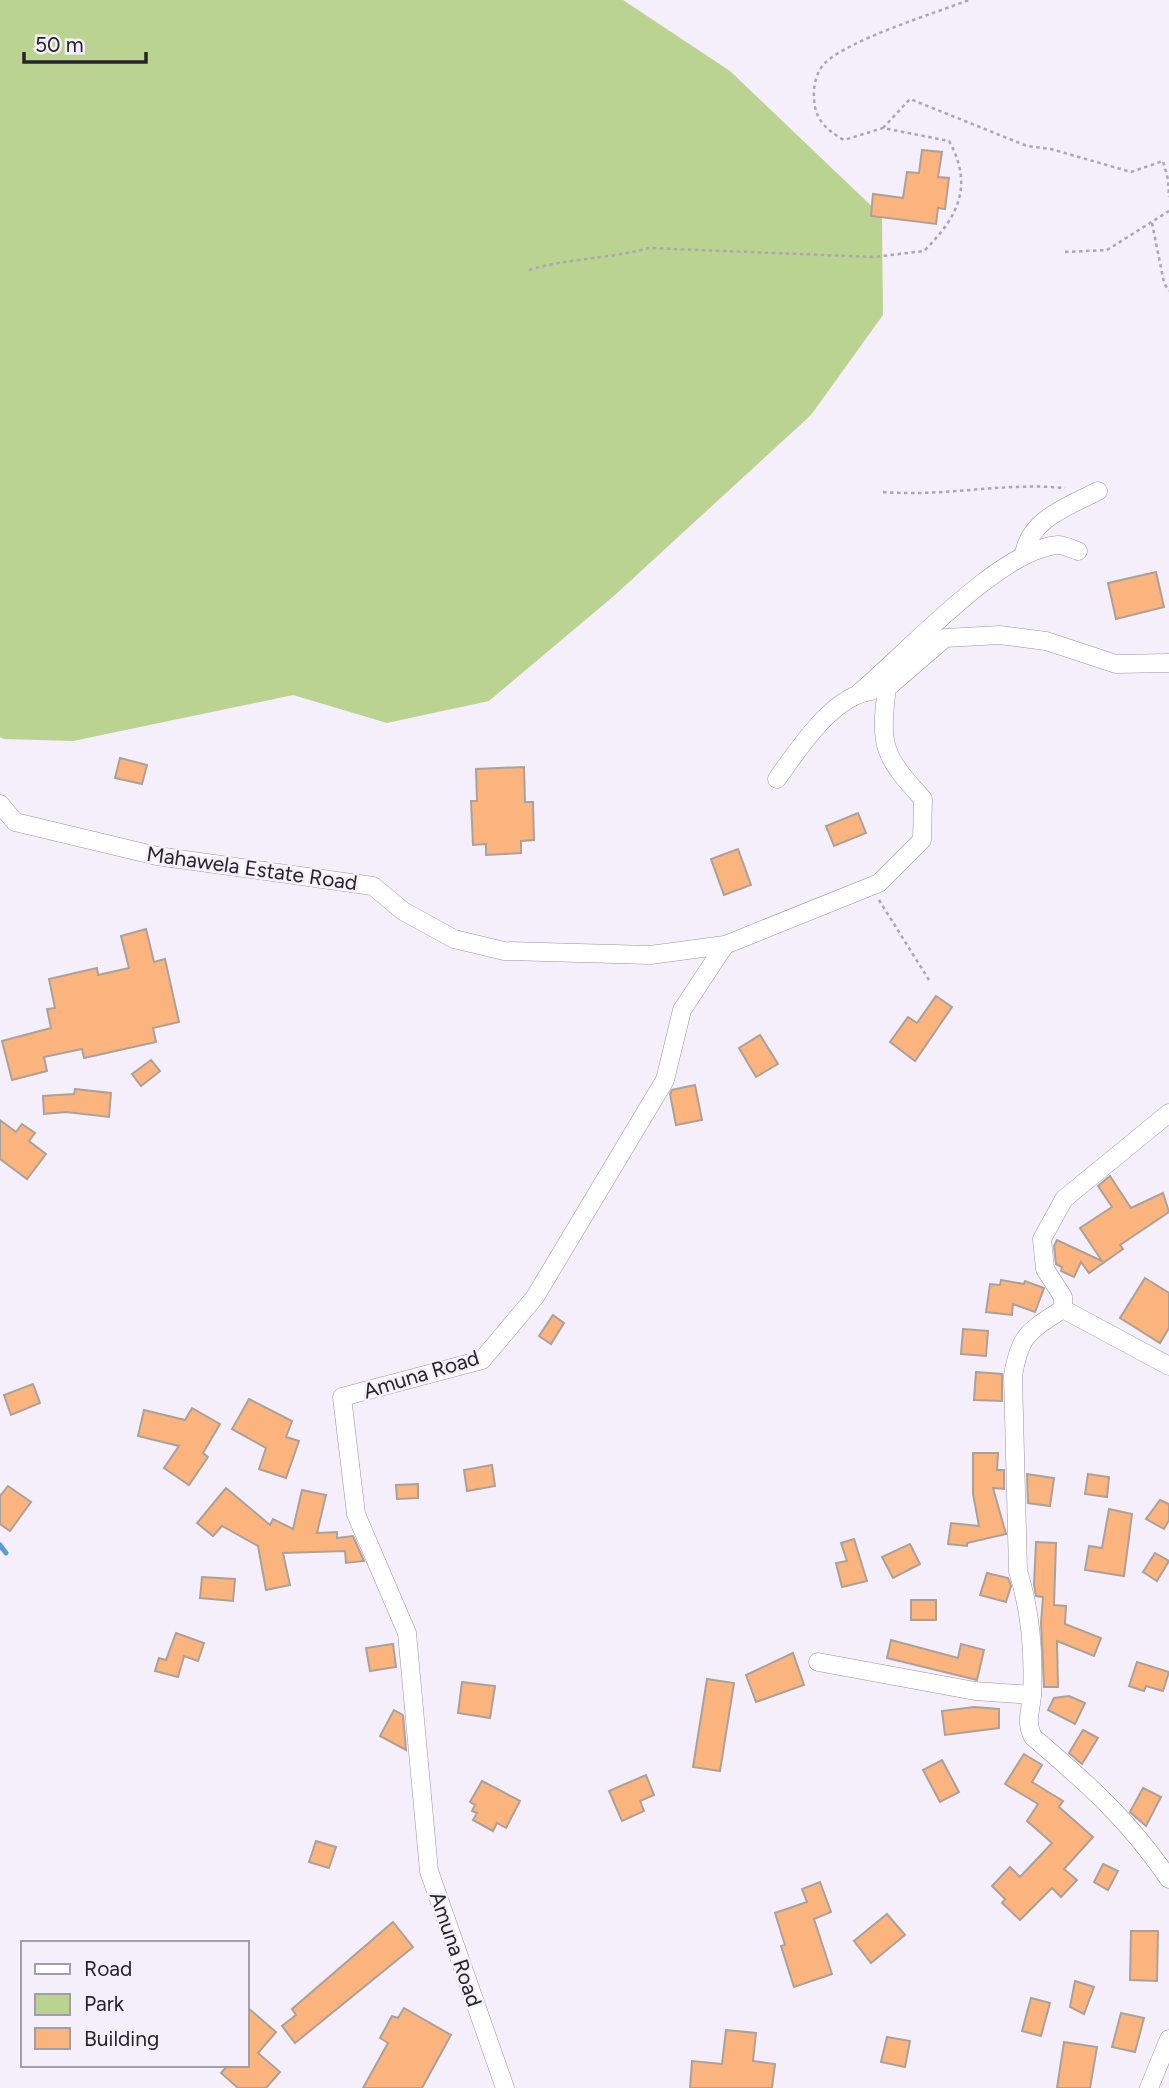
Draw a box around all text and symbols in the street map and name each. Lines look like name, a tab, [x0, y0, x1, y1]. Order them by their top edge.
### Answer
scale bar	[24, 21, 147, 65]
text: 50 m	[35, 32, 84, 57]
street label: Mahawela Estate Road	[145, 841, 359, 895]
street label: Amuna Road	[360, 1345, 482, 1403]
street label: Amuna Road	[425, 1888, 487, 2010]
legend	[21, 1941, 248, 2067]
text: Road	[84, 1956, 132, 1981]
text: Park	[84, 1991, 125, 2016]
text: Building	[84, 2026, 159, 2051]

